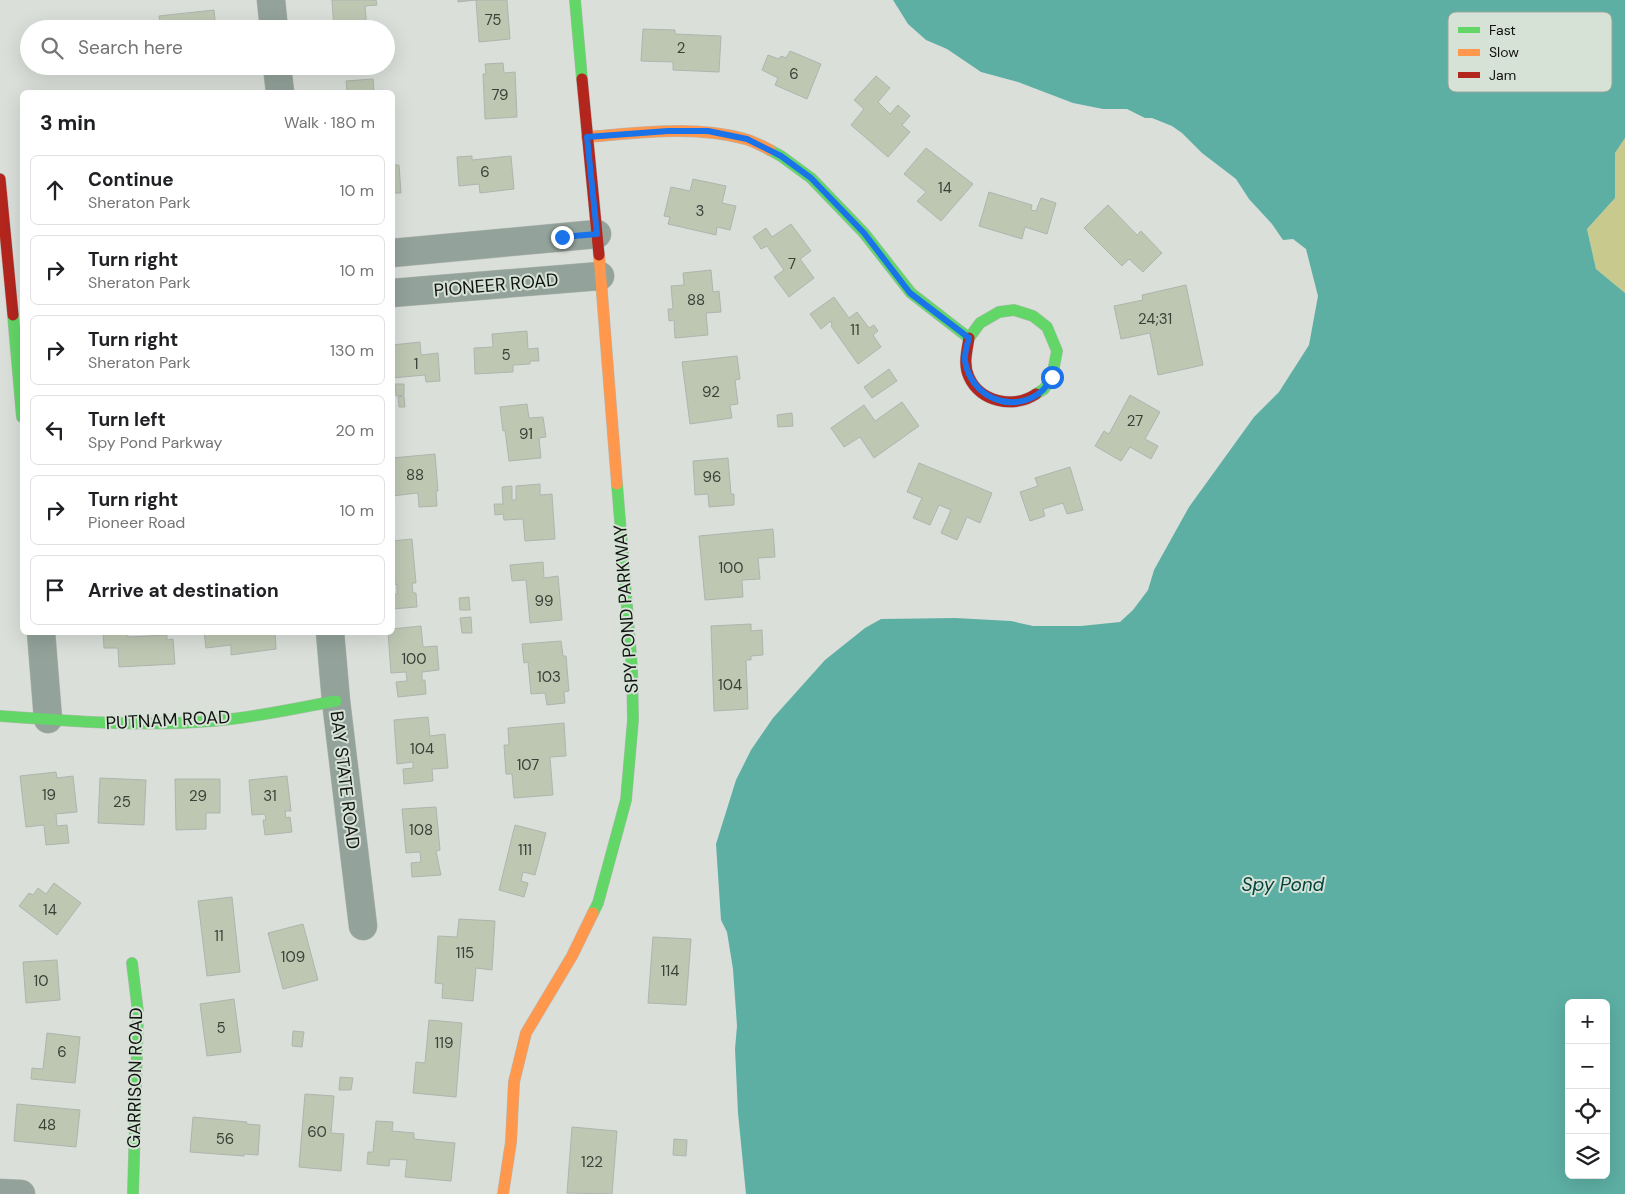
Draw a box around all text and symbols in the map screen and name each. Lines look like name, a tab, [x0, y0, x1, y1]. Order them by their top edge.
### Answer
house number: 75	[485, 10, 501, 30]
legend	[1448, 12, 1612, 92]
search box	[20, 20, 395, 75]
text: Fast	[1489, 21, 1516, 39]
icon: search	[38, 34, 66, 62]
text: Search here	[78, 35, 183, 60]
house number: 2	[677, 38, 685, 58]
text: Slow	[1489, 43, 1519, 61]
house number: 6	[789, 64, 799, 84]
text: Jam	[1489, 66, 1516, 84]
house number: 79	[491, 85, 509, 105]
text: 3 min	[40, 109, 96, 137]
text: Walk · 180 m	[284, 112, 375, 133]
house number: 6	[480, 162, 490, 182]
text: Continue	[88, 167, 174, 192]
icon: ahead	[41, 176, 69, 204]
house number: 14	[938, 178, 952, 198]
text: 10 m	[340, 180, 374, 201]
text: Sheraton Park	[88, 192, 191, 213]
house number: 3	[696, 201, 704, 221]
route end	[551, 226, 574, 249]
text: Turn right	[88, 247, 178, 272]
house number: 7	[788, 254, 796, 274]
icon: right	[41, 256, 69, 284]
text: 10 m	[340, 260, 374, 281]
street label: PIONEER ROAD	[433, 268, 559, 302]
text: Sheraton Park	[88, 272, 191, 293]
house number: 88	[687, 290, 705, 310]
house number: 24;31	[1138, 309, 1172, 329]
house number: 11	[850, 320, 860, 340]
text: Turn right	[88, 327, 178, 352]
icon: right	[41, 336, 69, 364]
text: 130 m	[330, 340, 374, 361]
house number: 5	[501, 345, 511, 365]
text: Sheraton Park	[88, 352, 191, 373]
house number: 1	[414, 354, 418, 374]
route start	[1041, 366, 1064, 389]
house number: 92	[702, 382, 720, 402]
text: Turn left	[88, 407, 166, 432]
house number: 27	[1127, 411, 1143, 431]
icon: left	[41, 416, 69, 444]
text: 20 m	[335, 420, 374, 441]
house number: 91	[519, 424, 533, 444]
text: Spy Pond Parkway	[88, 432, 222, 453]
house number: 88	[406, 465, 424, 485]
house number: 96	[703, 467, 721, 487]
text: Turn right	[88, 487, 178, 512]
icon: right	[41, 496, 69, 524]
text: 10 m	[340, 500, 374, 521]
text: Pioneer Road	[88, 512, 185, 533]
street label: SPY POND PARKWAY	[608, 523, 644, 694]
house number: 100	[718, 558, 744, 578]
icon: arrive	[41, 576, 69, 604]
text: Arrive at destination	[88, 578, 279, 603]
house number: 99	[535, 591, 553, 611]
house number: 100	[401, 649, 427, 669]
house number: 103	[537, 667, 561, 687]
house number: 104	[718, 675, 742, 695]
street label: PUTNAM ROAD	[105, 705, 231, 735]
street label: BAY STATE ROAD	[325, 710, 365, 850]
house number: 104	[410, 739, 434, 759]
house number: 107	[517, 755, 539, 775]
house number: 19	[42, 785, 56, 805]
house number: 29	[189, 786, 207, 806]
house number: 31	[263, 786, 277, 806]
house number: 25	[113, 792, 131, 812]
house number: 108	[409, 820, 433, 840]
house number: 111	[518, 840, 532, 860]
water label: Spy Pond	[1242, 872, 1326, 897]
house number: 14	[43, 900, 57, 920]
house number: 11	[214, 926, 224, 946]
house number: 115	[456, 943, 474, 963]
house number: 109	[281, 947, 305, 967]
house number: 114	[661, 961, 679, 981]
house number: 10	[34, 971, 48, 991]
map controls	[1565, 999, 1610, 1179]
button: +	[1565, 999, 1610, 1044]
street label: GARRISON ROAD	[122, 1007, 148, 1149]
house number: 5	[216, 1018, 226, 1038]
house number: 119	[435, 1033, 453, 1053]
house number: 6	[57, 1042, 67, 1062]
button: −	[1565, 1044, 1610, 1089]
button: locate	[1565, 1089, 1610, 1134]
house number: 48	[38, 1115, 56, 1135]
house number: 60	[307, 1122, 327, 1142]
house number: 56	[216, 1129, 234, 1149]
button: layers	[1565, 1134, 1610, 1179]
house number: 122	[581, 1152, 603, 1172]

